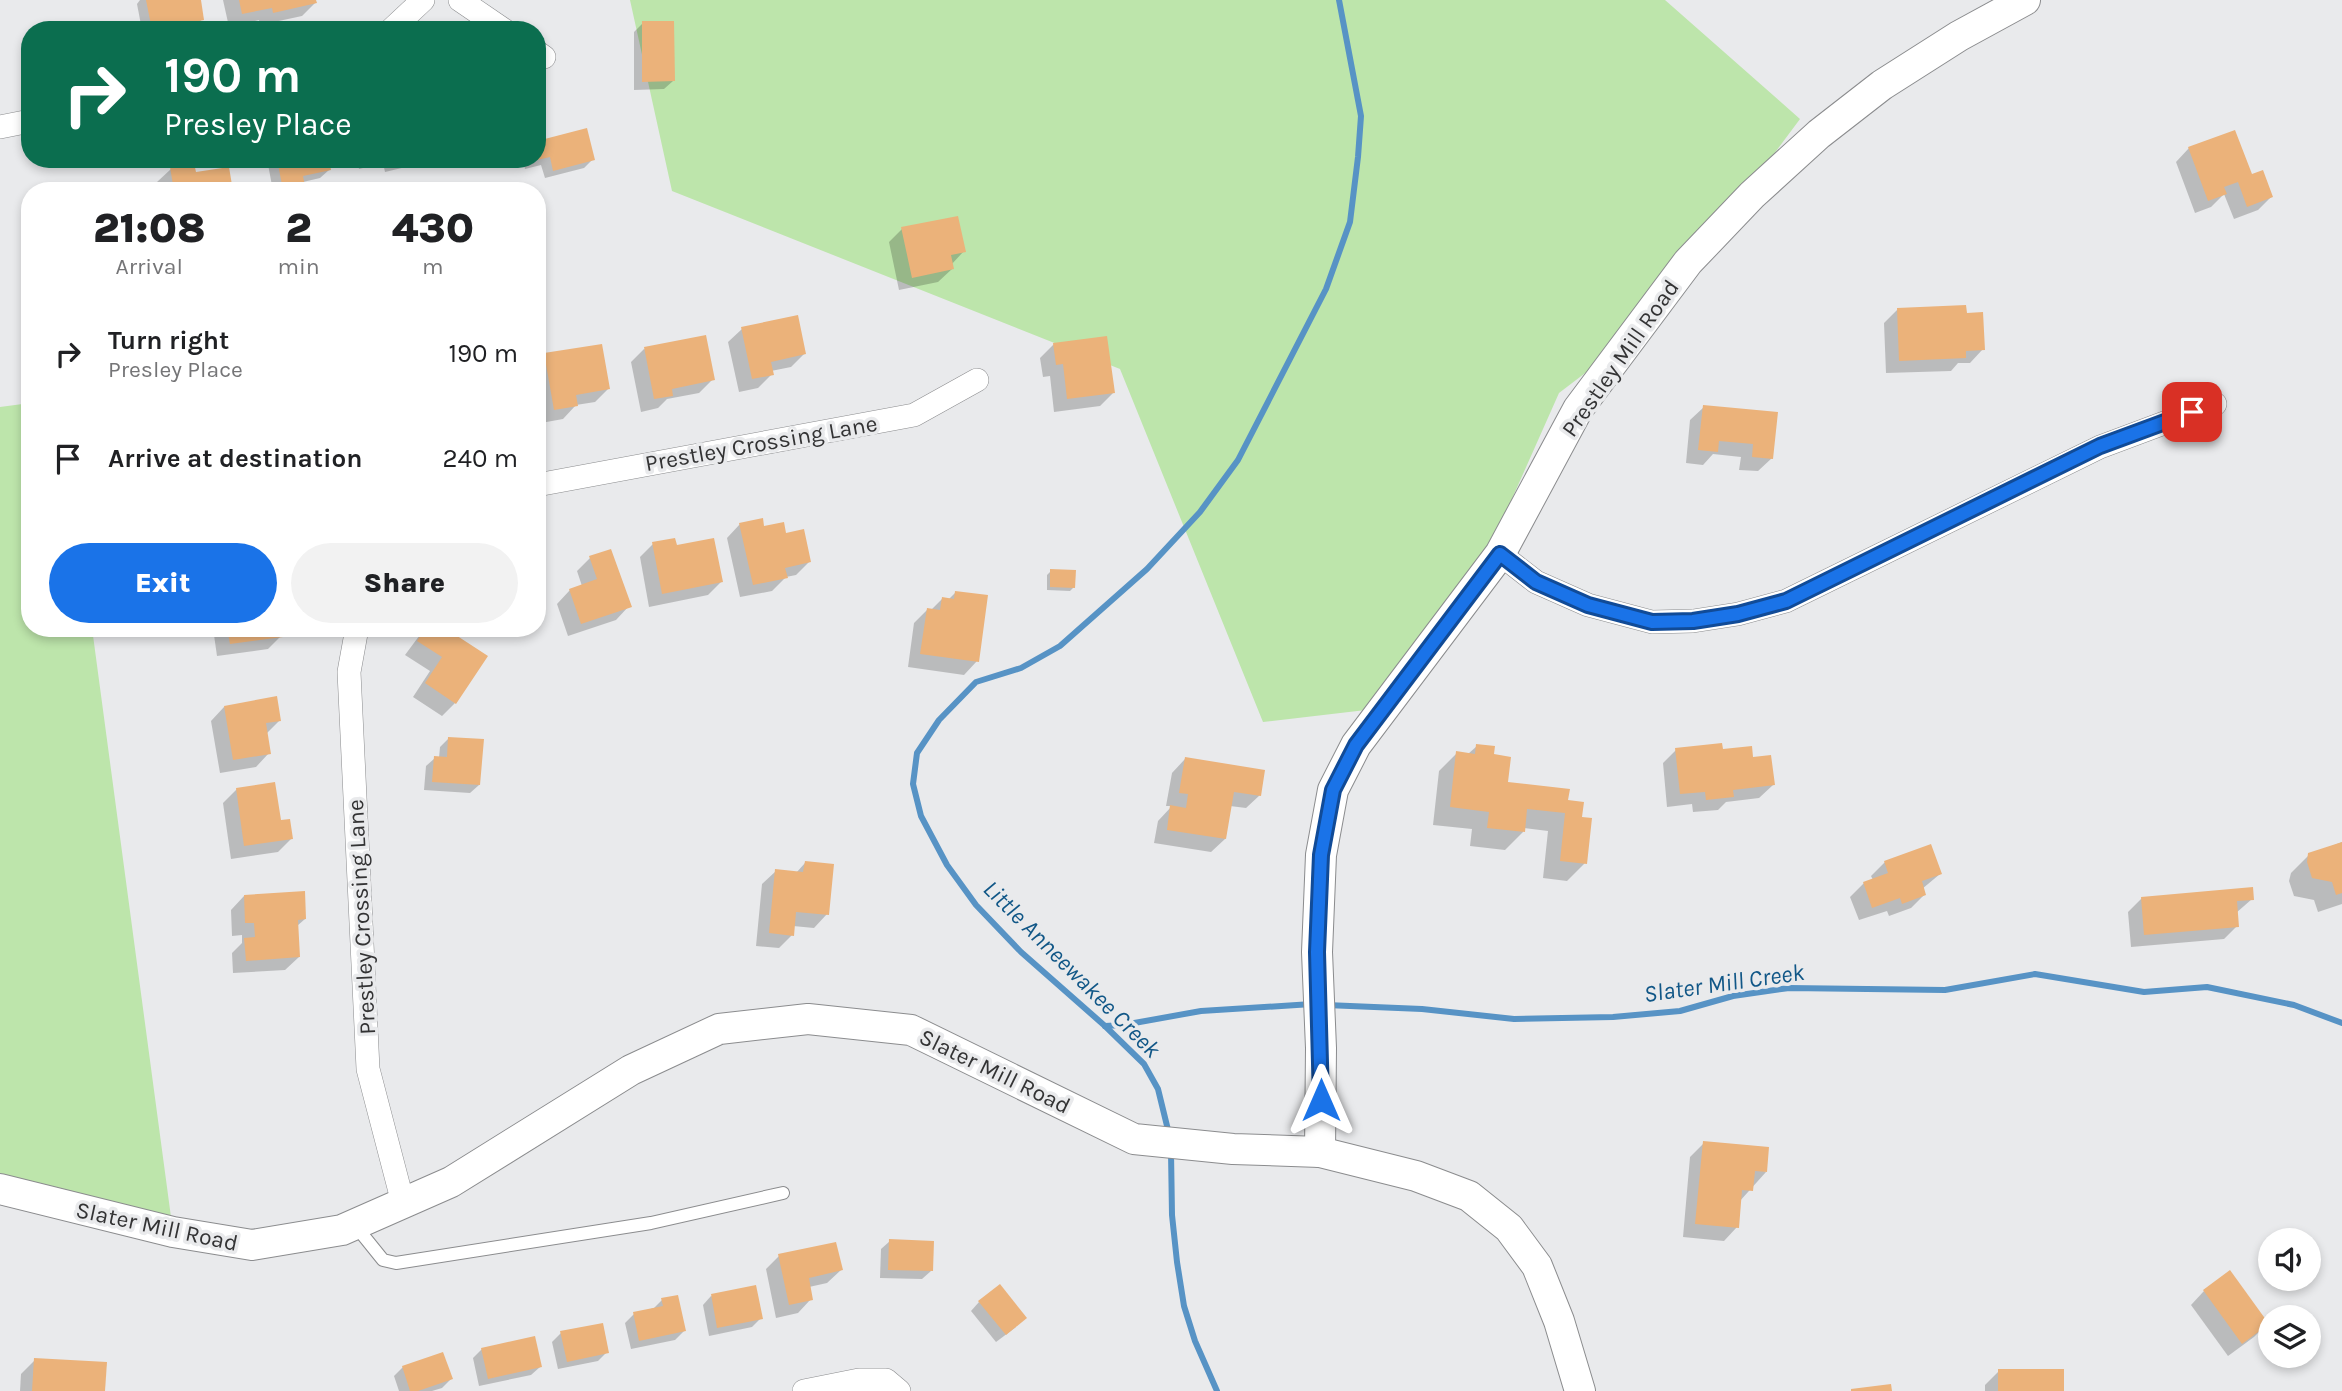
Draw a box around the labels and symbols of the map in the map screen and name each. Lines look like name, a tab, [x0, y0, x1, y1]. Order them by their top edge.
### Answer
street label: Prestley Mill Road	[1556, 275, 1685, 442]
pin	[2162, 382, 2222, 442]
street label: Prestley Crossing Lane	[643, 410, 879, 477]
street label: Prestley Crossing Lane	[342, 799, 381, 1035]
water label: Little Anneewakee Creek	[978, 875, 1167, 1064]
water label: Slater Mill Creek	[1642, 958, 1807, 1008]
street label: Slater Mill Road	[915, 1023, 1075, 1120]
position arrow	[1284, 1063, 1358, 1137]
street label: Slater Mill Road	[73, 1196, 240, 1257]

